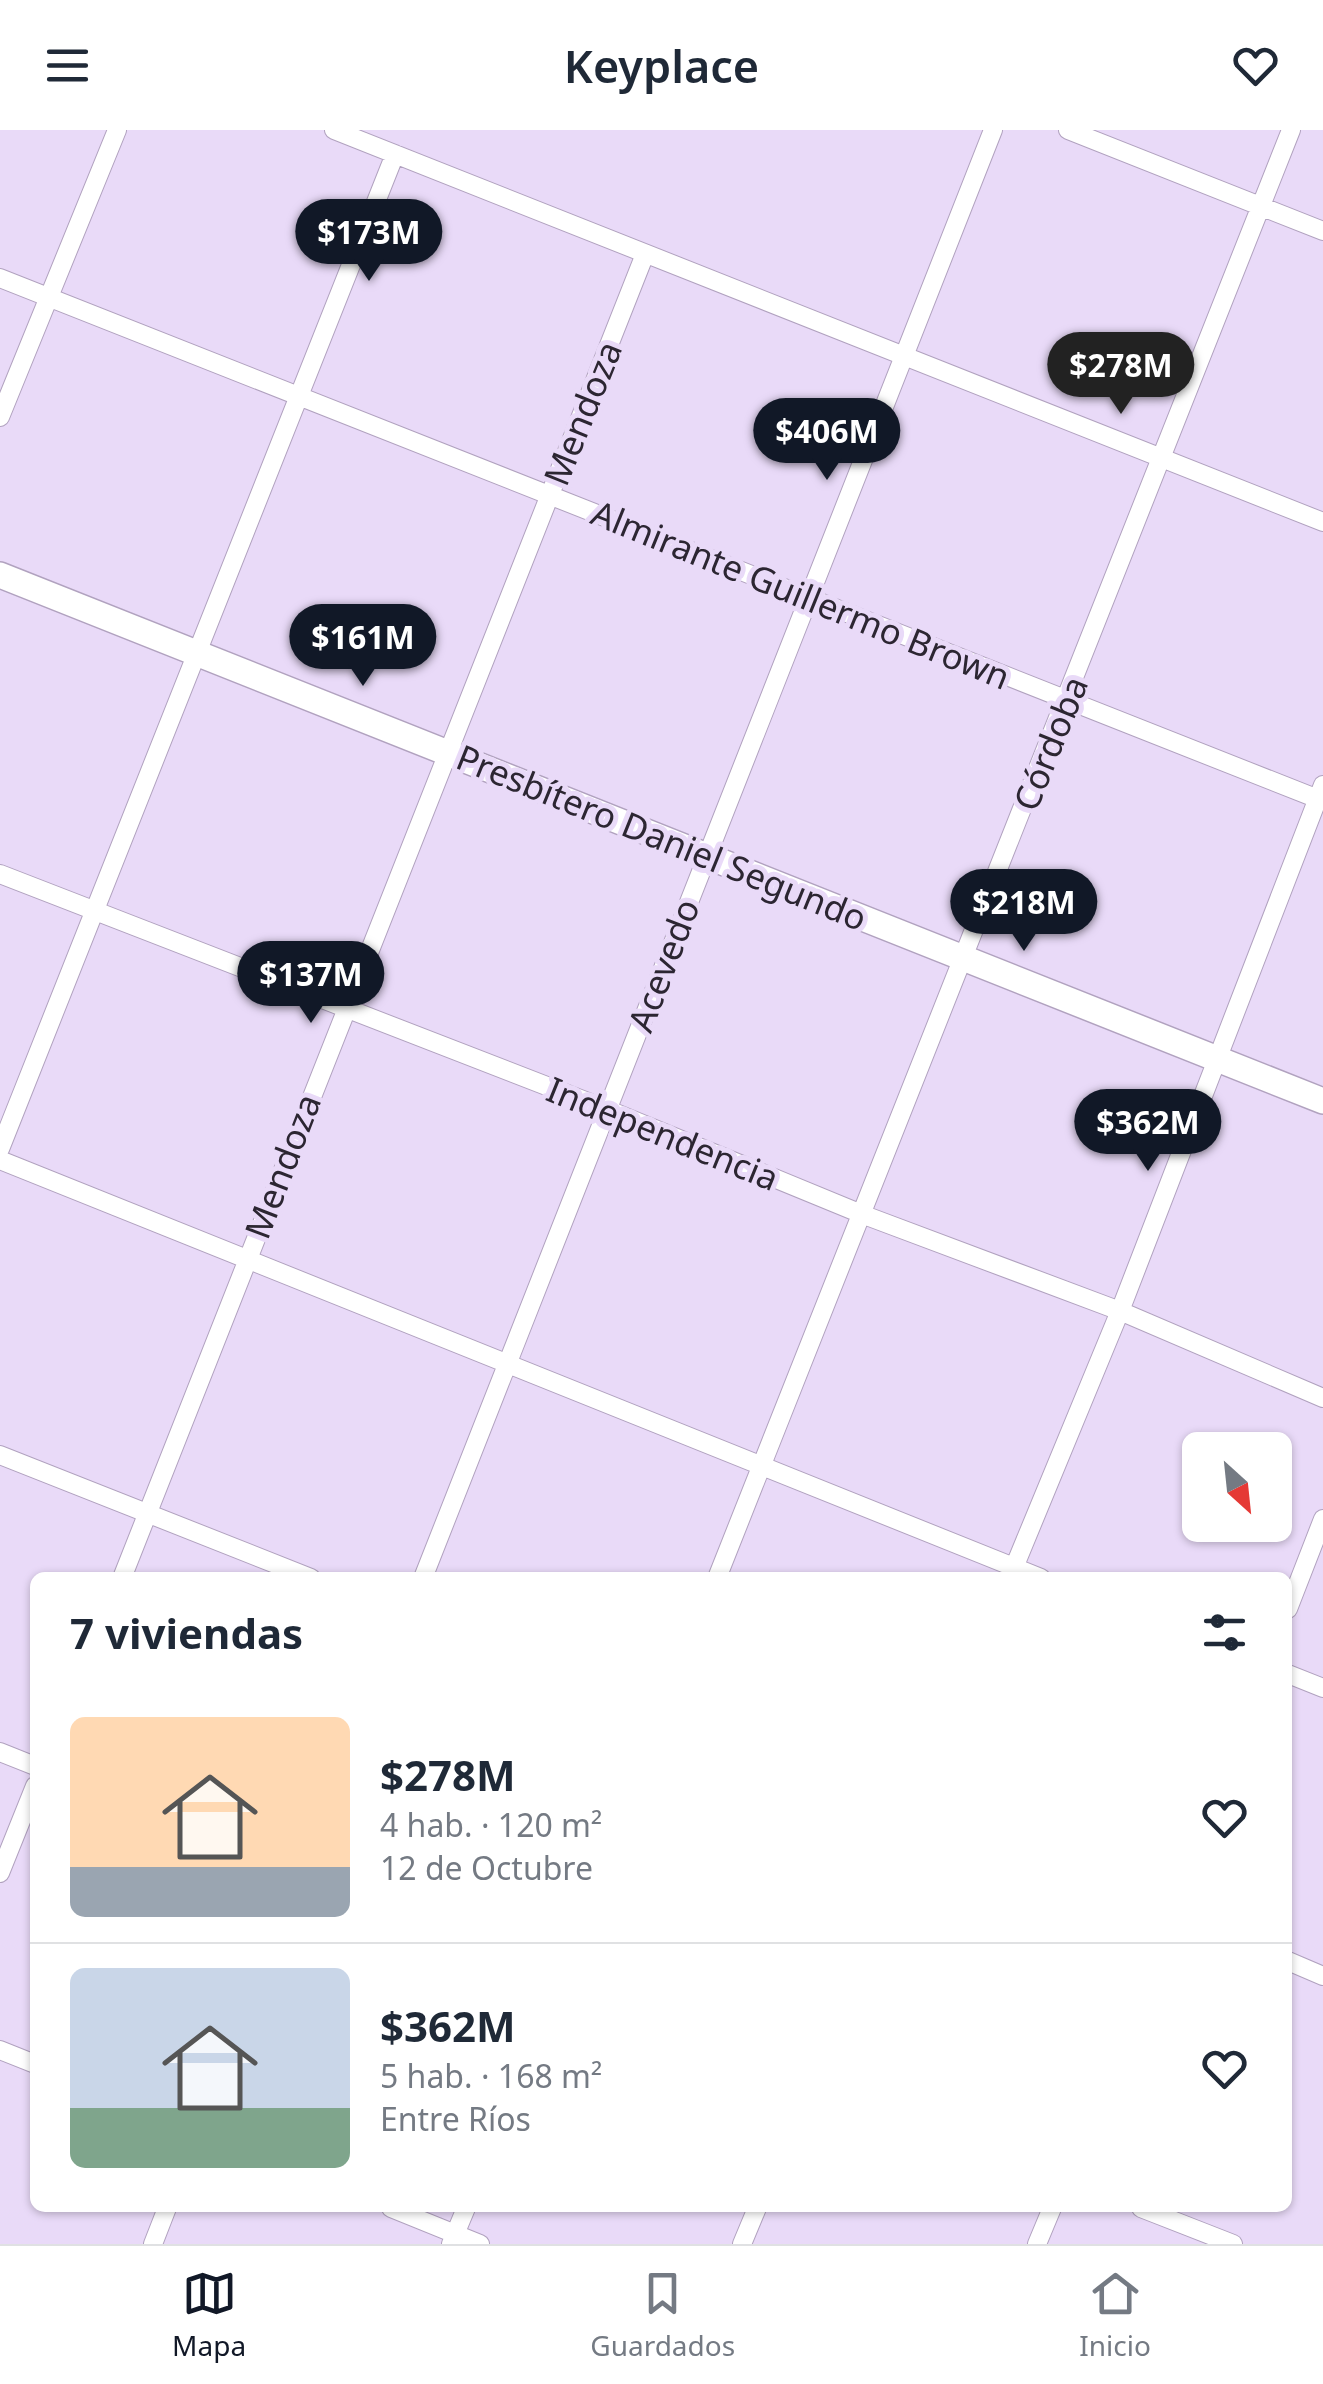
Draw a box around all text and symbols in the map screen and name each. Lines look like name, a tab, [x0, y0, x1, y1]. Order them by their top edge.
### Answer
text: Keyplace	[564, 35, 759, 96]
icon: menu	[40, 38, 95, 93]
icon: heart	[1228, 38, 1283, 93]
pin: $173M	[299, 199, 439, 284]
text: $173M	[317, 210, 421, 253]
pin: $278M	[1051, 332, 1191, 417]
street label: Mendoza	[532, 334, 632, 492]
text: $278M	[1069, 343, 1173, 386]
pin: $406M	[757, 398, 897, 483]
text: $406M	[775, 409, 879, 452]
street label: Almirante Guillermo Brown	[585, 488, 1017, 700]
pin: $161M	[293, 604, 433, 689]
text: $161M	[311, 615, 415, 658]
street label: Córdoba	[1002, 669, 1098, 817]
street label: Presbítero Daniel Segundo	[450, 733, 874, 941]
pin: $218M	[954, 869, 1094, 954]
text: $218M	[972, 880, 1076, 923]
street label: Acevedo	[616, 892, 710, 1038]
pin: $137M	[241, 941, 381, 1026]
text: $137M	[259, 952, 363, 995]
street label: Independencia	[540, 1065, 786, 1201]
street label: Mendoza	[233, 1087, 331, 1245]
pin: $362M	[1078, 1089, 1218, 1174]
text: $362M	[1096, 1100, 1200, 1143]
north arrow	[1182, 1432, 1292, 1542]
map controls	[1182, 1432, 1292, 1542]
text: 7 viviendas	[70, 1604, 303, 1661]
icon: filters	[1197, 1605, 1252, 1660]
text: $278M	[380, 1746, 516, 1803]
icon: home	[150, 1757, 270, 1877]
icon: heart	[1197, 1790, 1252, 1845]
text: 4 hab. · 120 m²	[380, 1803, 602, 1846]
text: 12 de Octubre	[380, 1846, 593, 1889]
text: $362M	[380, 1997, 516, 2054]
icon: home	[150, 2008, 270, 2128]
icon: heart	[1197, 2041, 1252, 2096]
text: 5 hab. · 168 m²	[380, 2054, 602, 2097]
text: Entre Ríos	[380, 2097, 531, 2140]
tab: Mapa	[172, 2266, 246, 2364]
tab: Guardados	[590, 2266, 735, 2364]
tab: Inicio	[1079, 2266, 1151, 2364]

